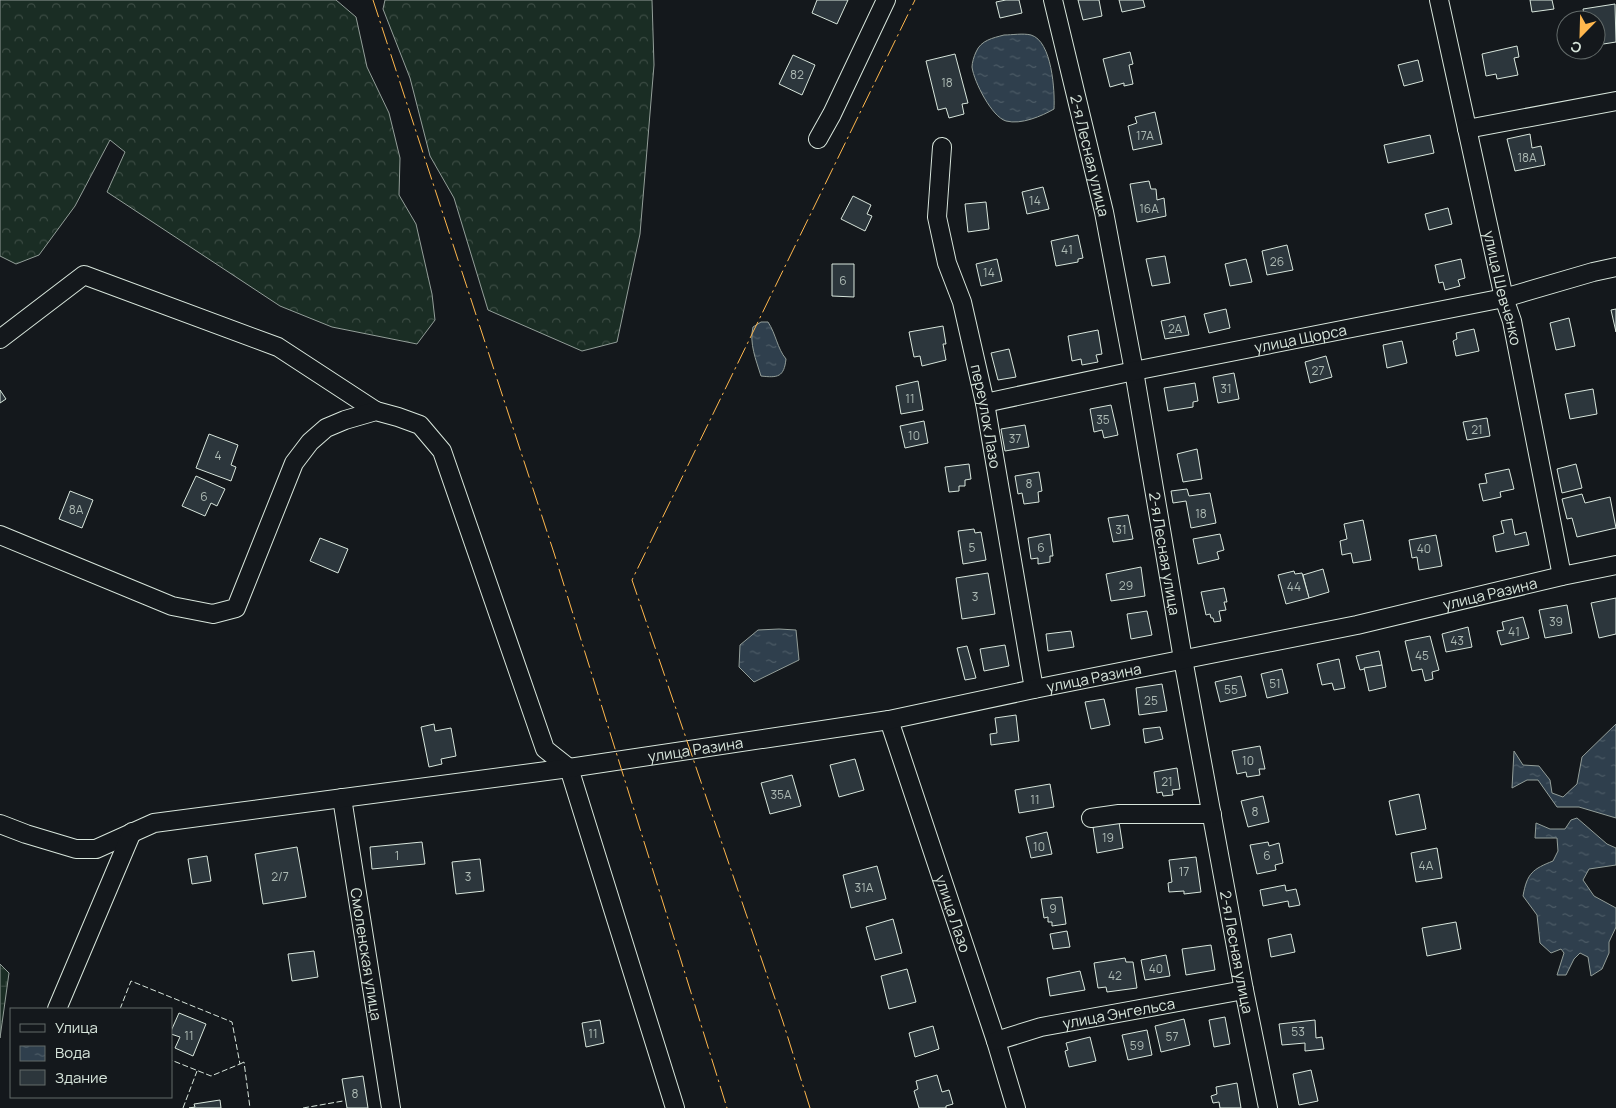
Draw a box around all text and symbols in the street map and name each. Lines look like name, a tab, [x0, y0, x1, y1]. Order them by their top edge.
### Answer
north arrow	[1556, 10, 1606, 60]
text: С	[1567, 37, 1584, 58]
house number: 82	[790, 66, 804, 83]
house number: 18	[941, 74, 953, 91]
street label: 2-я Лесная улица	[1066, 92, 1115, 218]
house number: 17А	[1136, 127, 1154, 144]
house number: 18А	[1517, 149, 1537, 166]
house number: 14	[1029, 192, 1041, 209]
house number: 16А	[1139, 200, 1159, 217]
street label: улица Шевченко	[1479, 228, 1527, 347]
house number: 41	[1061, 241, 1073, 258]
house number: 26	[1270, 253, 1284, 270]
house number: 14	[983, 264, 995, 281]
house number: 6	[839, 272, 847, 289]
street label: улица Щорса	[1252, 319, 1348, 358]
house number: 2А	[1168, 320, 1182, 337]
street label: переулок Лазо	[966, 362, 1007, 470]
house number: 27	[1312, 362, 1324, 379]
house number: 31	[1220, 380, 1232, 397]
house number: 11	[905, 390, 915, 407]
house number: 35	[1096, 411, 1110, 428]
house number: 21	[1471, 421, 1483, 438]
house number: 10	[908, 427, 920, 444]
house number: 37	[1009, 430, 1021, 447]
house number: 4	[214, 447, 222, 464]
house number: 8	[1026, 475, 1033, 492]
house number: 6	[200, 488, 208, 505]
street label: 2-я Лесная улица	[1144, 490, 1186, 617]
house number: 8А	[69, 501, 84, 518]
house number: 18	[1195, 505, 1207, 522]
house number: 31	[1115, 521, 1127, 538]
house number: 5	[969, 539, 976, 556]
house number: 6	[1037, 539, 1045, 556]
house number: 40	[1417, 540, 1431, 557]
street label: улица Разина	[1441, 572, 1539, 615]
house number: 29	[1119, 577, 1133, 594]
house number: 44	[1287, 578, 1301, 595]
house number: 3	[972, 588, 978, 605]
house number: 39	[1549, 613, 1563, 630]
house number: 41	[1508, 623, 1520, 640]
house number: 43	[1450, 632, 1464, 649]
house number: 45	[1415, 647, 1429, 664]
street label: улица Разина	[1045, 658, 1143, 697]
house number: 51	[1269, 675, 1281, 692]
house number: 55	[1224, 681, 1238, 698]
house number: 25	[1144, 692, 1158, 709]
street label: улица Разина	[646, 732, 744, 767]
house number: 10	[1242, 752, 1254, 769]
house number: 21	[1161, 773, 1173, 790]
house number: 35А	[770, 786, 792, 803]
house number: 11	[1030, 791, 1040, 808]
house number: 8	[1252, 803, 1259, 820]
house number: 19	[1102, 829, 1114, 846]
house number: 10	[1033, 838, 1045, 855]
house number: 1	[395, 847, 399, 864]
house number: 6	[1263, 847, 1271, 864]
house number: 4А	[1419, 857, 1434, 874]
house number: 17	[1179, 863, 1189, 880]
house number: 2/7	[271, 868, 289, 885]
house number: 3	[465, 868, 471, 885]
street label: улица Лазо	[931, 872, 976, 955]
house number: 31А	[855, 879, 874, 896]
street label: Смоленская улица	[346, 886, 388, 1022]
street label: 2-я Лесная улица	[1215, 889, 1259, 1015]
house number: 9	[1049, 900, 1057, 917]
house number: 40	[1149, 960, 1163, 977]
house number: 42	[1108, 967, 1122, 984]
street label: улица Энгельса	[1061, 992, 1176, 1033]
legend	[10, 1008, 172, 1098]
text: Улица	[55, 1017, 98, 1038]
house number: 53	[1291, 1023, 1305, 1040]
house number: 11	[588, 1025, 598, 1042]
house number: 11	[184, 1027, 194, 1044]
house number: 57	[1166, 1028, 1178, 1045]
house number: 59	[1130, 1037, 1144, 1054]
text: Вода	[55, 1042, 90, 1063]
text: Здание	[55, 1067, 108, 1088]
house number: 8	[352, 1085, 359, 1102]

